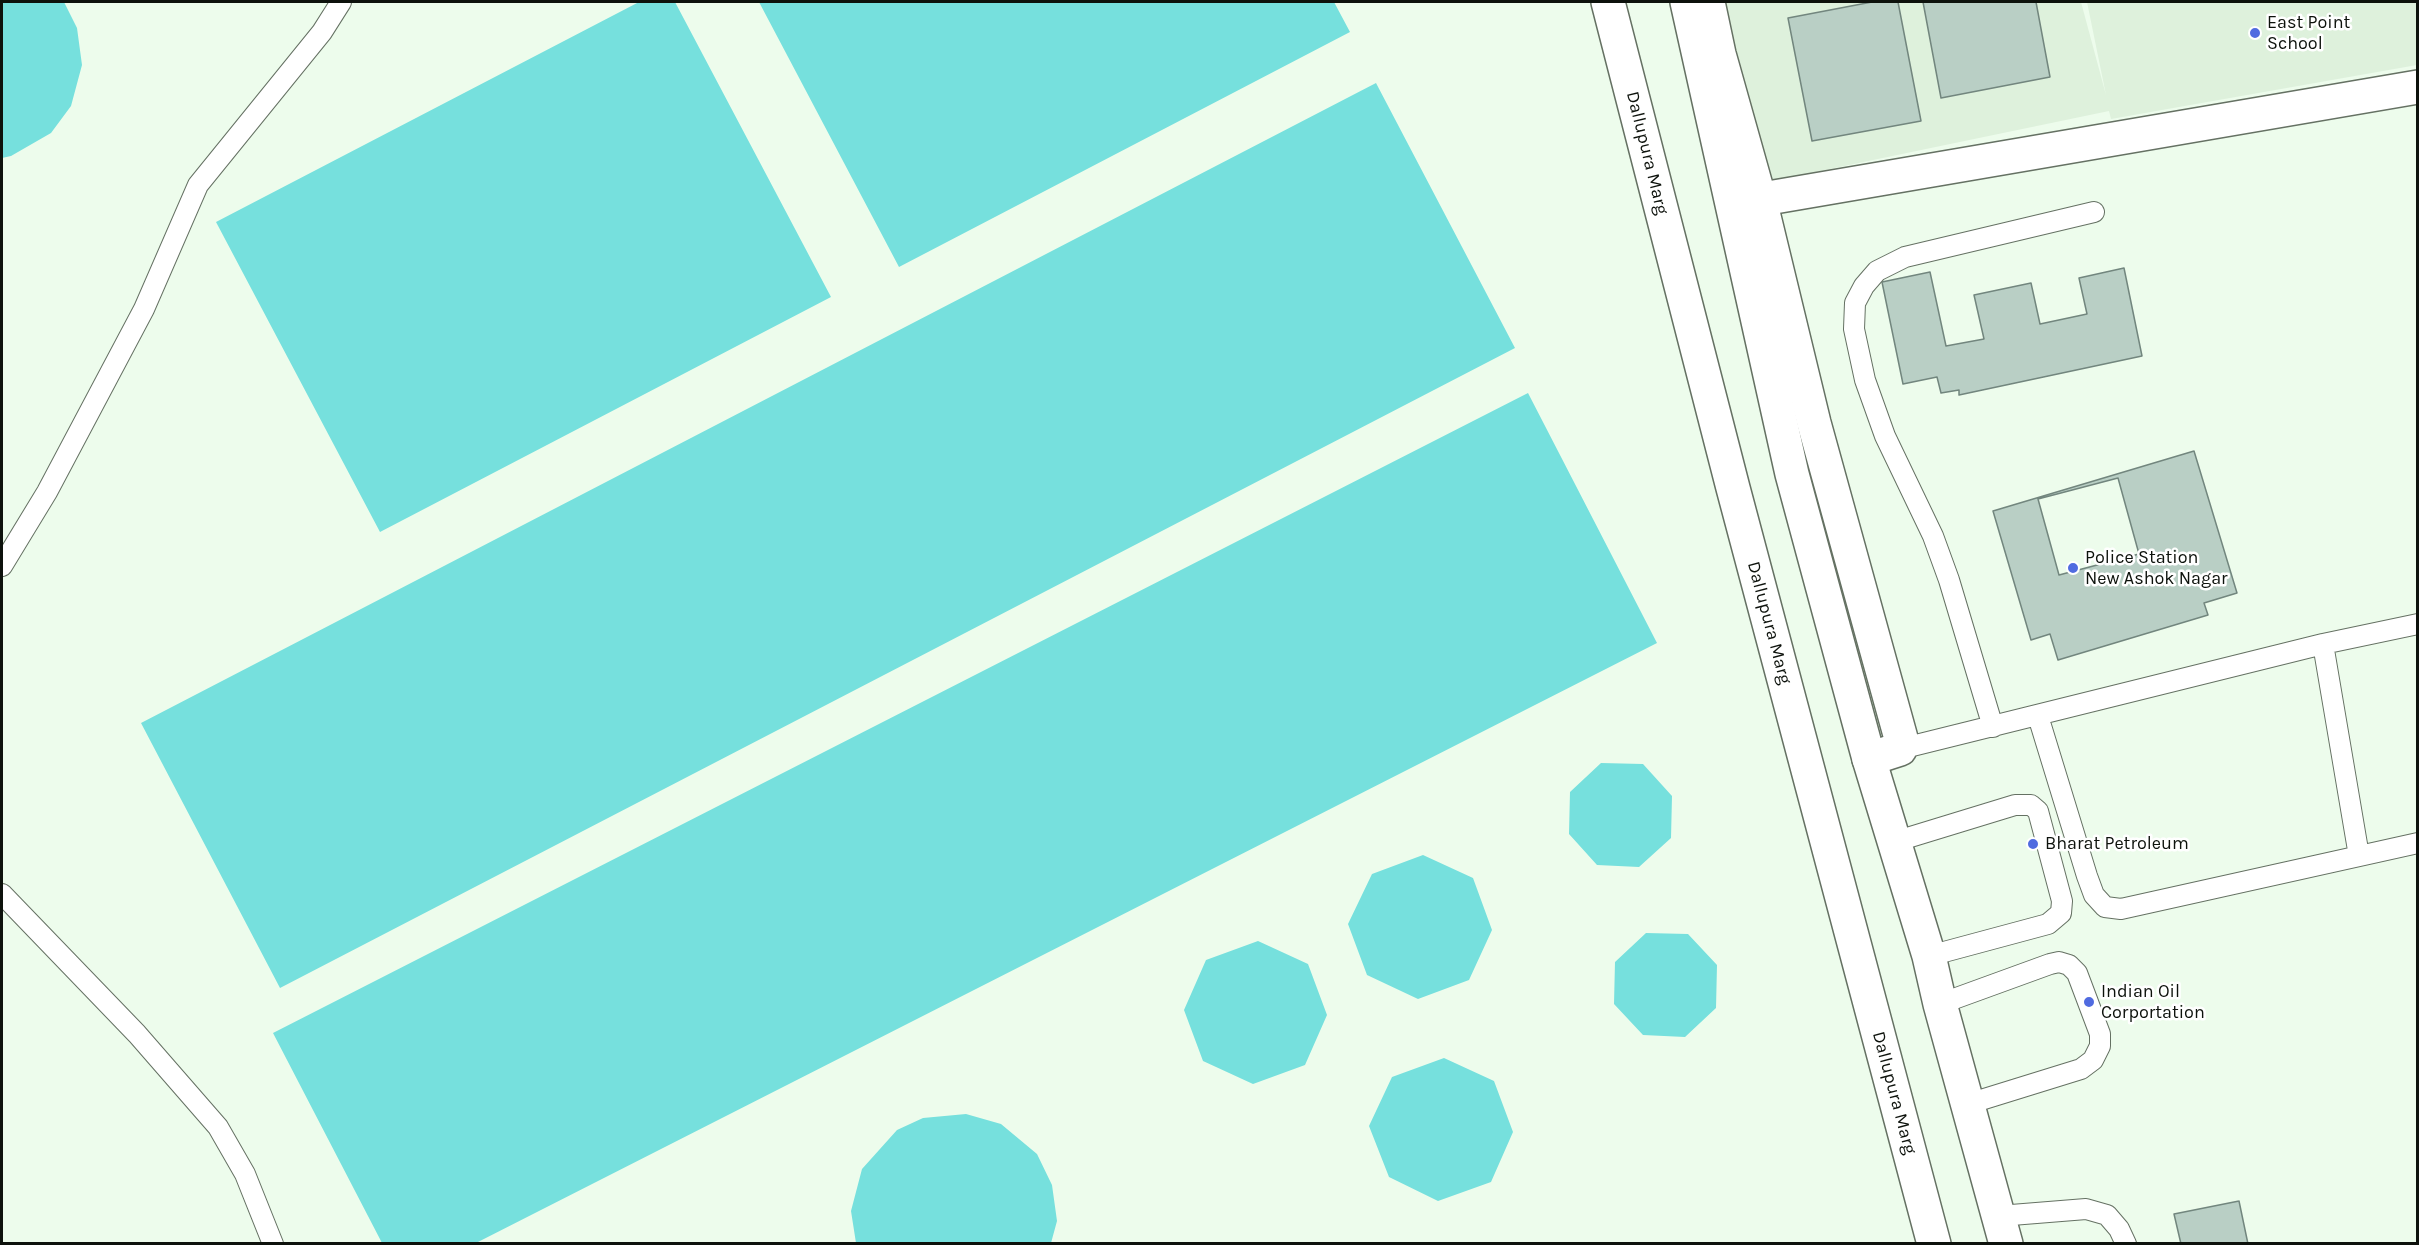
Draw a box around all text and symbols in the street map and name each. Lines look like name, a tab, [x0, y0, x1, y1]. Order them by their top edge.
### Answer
place label: East Point School	[2267, 12, 2350, 54]
marker: East Point School	[2248, 26, 2262, 40]
street label: Dallupura Marg	[1621, 89, 1673, 217]
place label: Police Station New Ashok Nagar	[2085, 547, 2228, 590]
street label: Dallupura Marg	[1742, 559, 1796, 687]
marker: Police Station New Ashok Nagar	[2066, 561, 2080, 575]
place label: Bharat Petroleum	[2045, 833, 2189, 855]
marker: Bharat Petroleum	[2026, 837, 2040, 851]
place label: Indian Oil Corportation	[2101, 981, 2205, 1024]
marker: Indian Oil Corportation	[2082, 995, 2096, 1009]
street label: Dallupura Marg	[1867, 1029, 1921, 1157]

